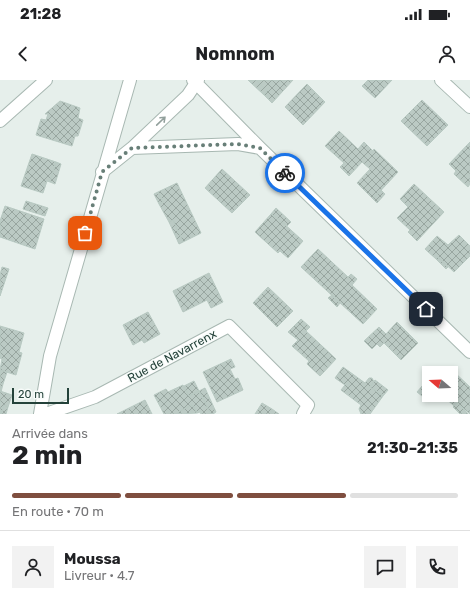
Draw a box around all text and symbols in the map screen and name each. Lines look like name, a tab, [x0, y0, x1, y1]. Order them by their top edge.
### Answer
text: 21:28	[20, 5, 62, 23]
icon: back	[12, 43, 34, 65]
text: Nomnom	[195, 43, 275, 65]
icon: person	[436, 43, 458, 65]
one-way arrow	[155, 117, 165, 126]
courier	[265, 153, 305, 193]
icon: bike	[274, 162, 296, 184]
pin	[68, 216, 102, 250]
icon: bag	[74, 222, 96, 244]
pin	[409, 292, 443, 326]
icon: home	[415, 298, 437, 320]
street label: Rue de Navarrenx	[125, 326, 219, 385]
north arrow	[422, 366, 458, 402]
map controls	[422, 366, 458, 402]
scale bar	[12, 386, 69, 405]
text: 20 m	[18, 388, 44, 401]
text: Arrivée dans	[12, 426, 88, 441]
text: 21:30–21:35	[367, 439, 458, 457]
text: 2 min	[12, 440, 82, 471]
text: En route · 70 m	[12, 504, 104, 519]
button: person	[12, 546, 54, 588]
button: chat	[364, 546, 406, 588]
button: phone	[416, 546, 458, 588]
text: Moussa	[64, 550, 121, 568]
text: Livreur · 4.7	[64, 568, 134, 583]

